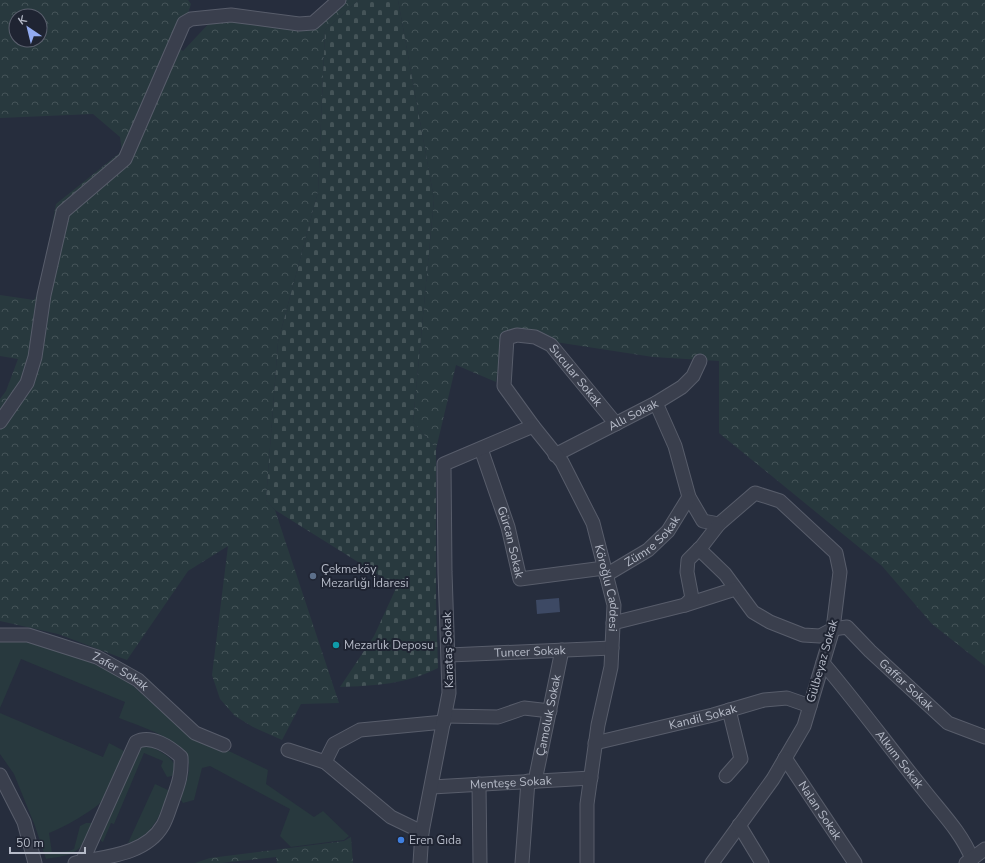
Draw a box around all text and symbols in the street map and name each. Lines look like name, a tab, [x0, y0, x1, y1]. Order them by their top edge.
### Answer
north arrow	[8, 8, 48, 48]
text: K	[15, 12, 30, 28]
street label: Sucular Sokak	[545, 341, 607, 410]
street label: Allı Sokak	[605, 395, 662, 434]
street label: Gürcan Sokak	[493, 504, 528, 581]
street label: Zümre Sokak	[622, 512, 684, 570]
street label: Köroğlu Caddesi	[591, 543, 622, 632]
place label: Çekmeköy Mezarlığı İdaresi	[321, 561, 409, 591]
marker: Çekmeköy Mezarlığı İdaresi	[308, 571, 318, 581]
street label: Karataş Sokak	[439, 611, 457, 688]
street label: Gülbeyaz Sokak	[802, 617, 842, 704]
place label: Mezarlık Deposu	[344, 637, 434, 653]
marker: Mezarlık Deposu	[331, 640, 341, 650]
street label: Tuncer Sokak	[494, 642, 567, 661]
street label: Zafer Sokak	[91, 648, 153, 695]
street label: Gaffar Sokak	[875, 655, 938, 714]
street label: Çamoluk Sokak	[532, 672, 565, 758]
street label: Kandil Sokak	[667, 700, 740, 733]
street label: Alkıım Sokak	[872, 727, 928, 792]
street label: Menteşe Sokak	[470, 772, 553, 793]
street label: Nalan Sokak	[795, 778, 846, 844]
scale bar	[10, 829, 85, 855]
place label: Eren Gıda	[409, 832, 461, 848]
text: 50 m	[16, 835, 44, 851]
marker: Eren Gıda	[396, 835, 406, 845]

